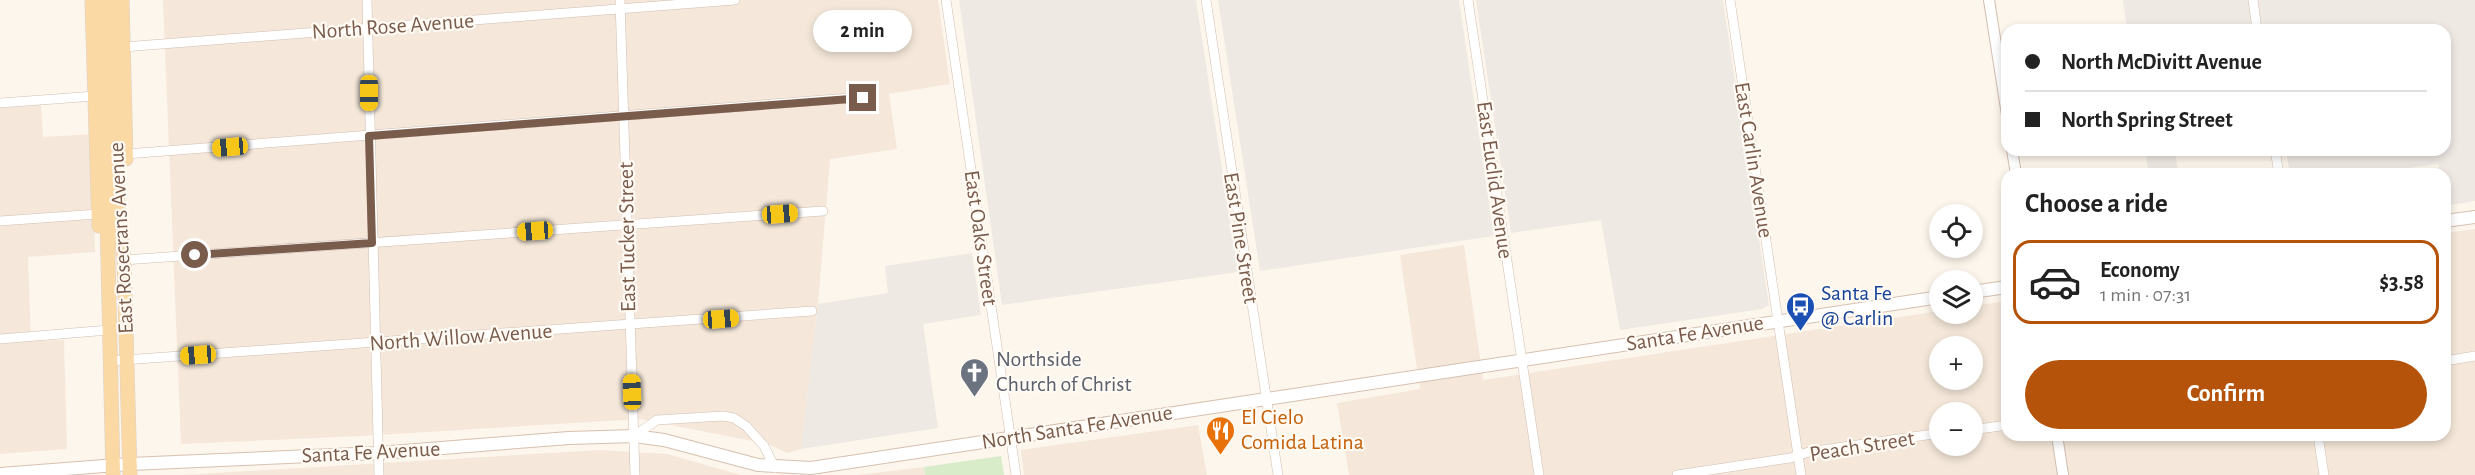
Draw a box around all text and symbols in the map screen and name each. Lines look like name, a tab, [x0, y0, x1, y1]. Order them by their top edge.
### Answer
street label: North Rose Avenue	[311, 9, 475, 43]
callout: 2 min	[814, 11, 912, 53]
text: 2 min	[840, 21, 885, 41]
text: North McDivitt Avenue	[2061, 51, 2262, 73]
car	[360, 75, 378, 111]
street label: East Carlin Avenue	[1731, 80, 1777, 240]
route end	[849, 84, 876, 111]
street label: East Euclid Avenue	[1473, 100, 1517, 260]
text: North Spring Street	[2061, 109, 2233, 131]
car	[211, 136, 249, 158]
street label: East Rosecrans Avenue	[105, 142, 137, 334]
street label: East Tucker Street	[615, 162, 639, 312]
street label: East Oaks Street	[961, 169, 1001, 307]
street label: East Pine Street	[1220, 171, 1262, 305]
text: Choose a ride	[2025, 190, 2168, 217]
car	[761, 204, 799, 224]
map controls	[1929, 204, 1983, 456]
button: locate	[1929, 204, 1983, 258]
car	[516, 221, 554, 241]
route start	[181, 241, 208, 268]
icon: car	[2028, 255, 2082, 309]
text: Economy	[2100, 259, 2180, 281]
button: layers	[1929, 270, 1983, 324]
text: $3.58	[2379, 271, 2424, 293]
place label: Santa Fe @ Carlin	[1821, 282, 1893, 329]
text: 1 min · 07:31	[2100, 285, 2191, 305]
bus stop icon: Santa Fe @ Carlin	[1784, 290, 1816, 332]
car	[702, 309, 740, 329]
street label: Santa Fe Avenue	[1625, 311, 1765, 355]
street label: North Willow Avenue	[369, 320, 553, 354]
button: +	[1929, 336, 1983, 390]
car	[179, 345, 217, 365]
place label: Northside Church of Christ	[996, 348, 1131, 395]
church icon: Northside Church of Christ	[959, 356, 991, 398]
button: Confirm	[2025, 360, 2427, 429]
car	[622, 374, 642, 410]
street label: North Santa Fe Avenue	[980, 401, 1174, 453]
button: −	[1929, 402, 1983, 456]
place label: El Cielo Comida Latina	[1241, 406, 1364, 453]
restaurant icon: El Cielo Comida Latina	[1204, 414, 1236, 456]
street label: Peach Street	[1808, 427, 1916, 465]
street label: Santa Fe Avenue	[301, 437, 441, 467]

